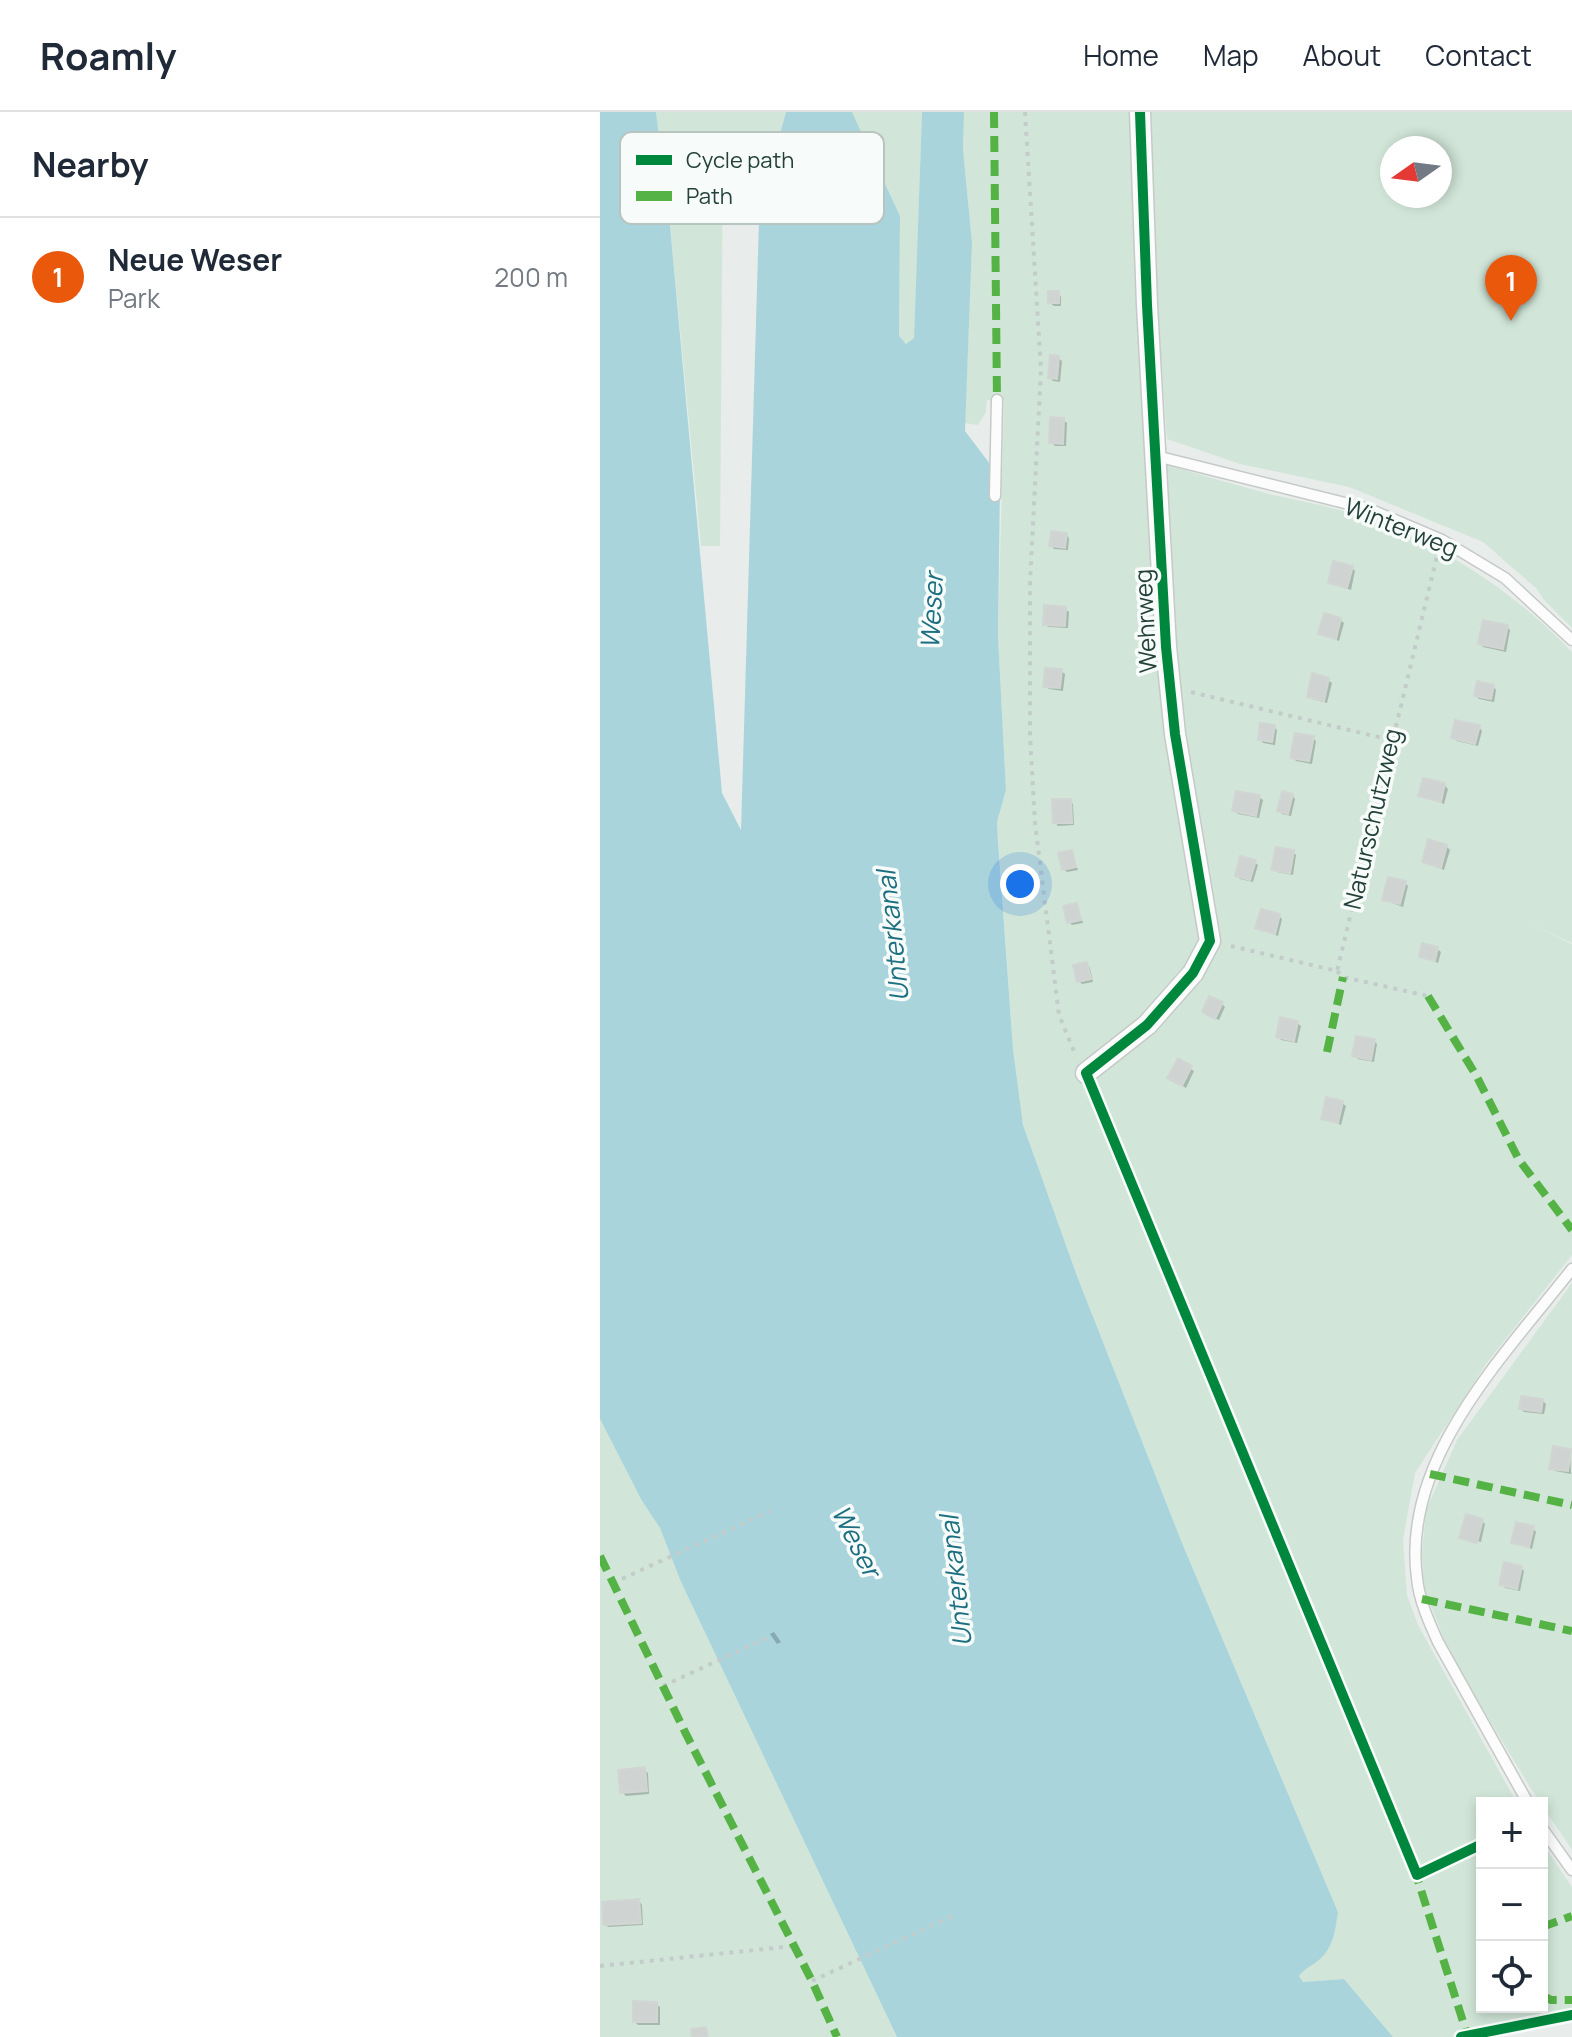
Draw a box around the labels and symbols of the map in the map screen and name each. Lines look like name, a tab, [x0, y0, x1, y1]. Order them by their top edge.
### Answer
legend	[620, 132, 884, 224]
north arrow	[1380, 136, 1452, 208]
text: Cycle path	[686, 145, 794, 175]
text: Path	[686, 181, 733, 211]
pin: 1	[1485, 255, 1537, 321]
street label: Winterweg	[1340, 489, 1463, 564]
water label: Weser	[911, 568, 951, 650]
street label: Wehrweg	[1125, 568, 1164, 674]
street label: Naturschutzweg	[1335, 725, 1408, 912]
your location	[1000, 864, 1040, 904]
water label: Unterkanal	[867, 866, 917, 1003]
water label: Weser	[824, 1498, 892, 1586]
water label: Unterkanal	[930, 1511, 980, 1648]

